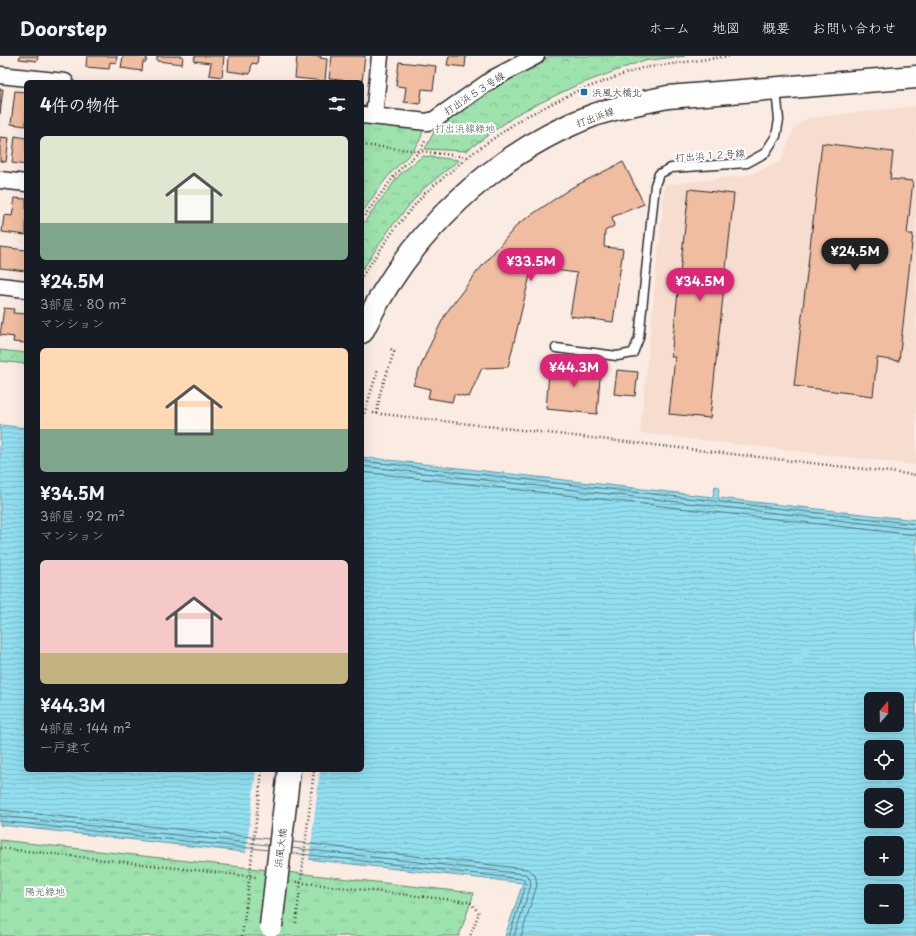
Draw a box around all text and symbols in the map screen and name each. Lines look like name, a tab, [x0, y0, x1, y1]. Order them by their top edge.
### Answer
text: Doorstep	[20, 14, 107, 42]
text: ホーム	[649, 17, 690, 38]
text: 地図	[712, 17, 740, 38]
text: 概要	[762, 17, 790, 38]
text: お問い合わせ	[812, 17, 896, 38]
street label: 打出浜５３号線	[440, 67, 507, 118]
place label: 浜風大橋北	[592, 84, 642, 99]
marker: 浜風大橋北	[579, 87, 589, 97]
text: 4件の物件	[40, 91, 120, 117]
icon: filters	[326, 93, 348, 115]
street label: 打出浜線	[573, 103, 616, 130]
park label: 打出浜線緑地	[435, 120, 495, 135]
street label: 打出浜１２号線	[675, 145, 745, 164]
icon: home	[158, 162, 230, 234]
pin: ¥24.5M	[822, 238, 888, 272]
text: ¥24.5M	[830, 241, 880, 260]
pin: ¥33.5M	[498, 248, 564, 282]
text: ¥33.5M	[506, 251, 556, 270]
text: ¥24.5M	[40, 268, 104, 294]
pin: ¥34.5M	[667, 268, 733, 302]
text: ¥34.5M	[675, 271, 725, 290]
text: 3部屋 · 80 m²	[40, 294, 127, 313]
text: マンション	[40, 313, 104, 332]
pin: ¥44.3M	[541, 354, 607, 388]
text: ¥44.3M	[549, 357, 599, 376]
icon: home	[158, 374, 230, 446]
text: ¥34.5M	[40, 480, 105, 506]
text: 3部屋 · 92 m²	[40, 506, 125, 525]
text: マンション	[40, 525, 104, 544]
icon: home	[158, 586, 230, 658]
text: ¥44.3M	[40, 692, 105, 718]
north arrow	[864, 692, 904, 732]
map controls	[864, 692, 904, 924]
text: 4部屋 · 144 m²	[40, 718, 131, 737]
text: 一戸建て	[40, 737, 92, 756]
button: locate	[864, 740, 904, 780]
button: layers	[864, 788, 904, 828]
street label: 浜風大橋	[270, 827, 289, 869]
button: +	[864, 836, 904, 876]
park label: 陽光緑地	[25, 883, 65, 898]
button: −	[864, 884, 904, 924]

